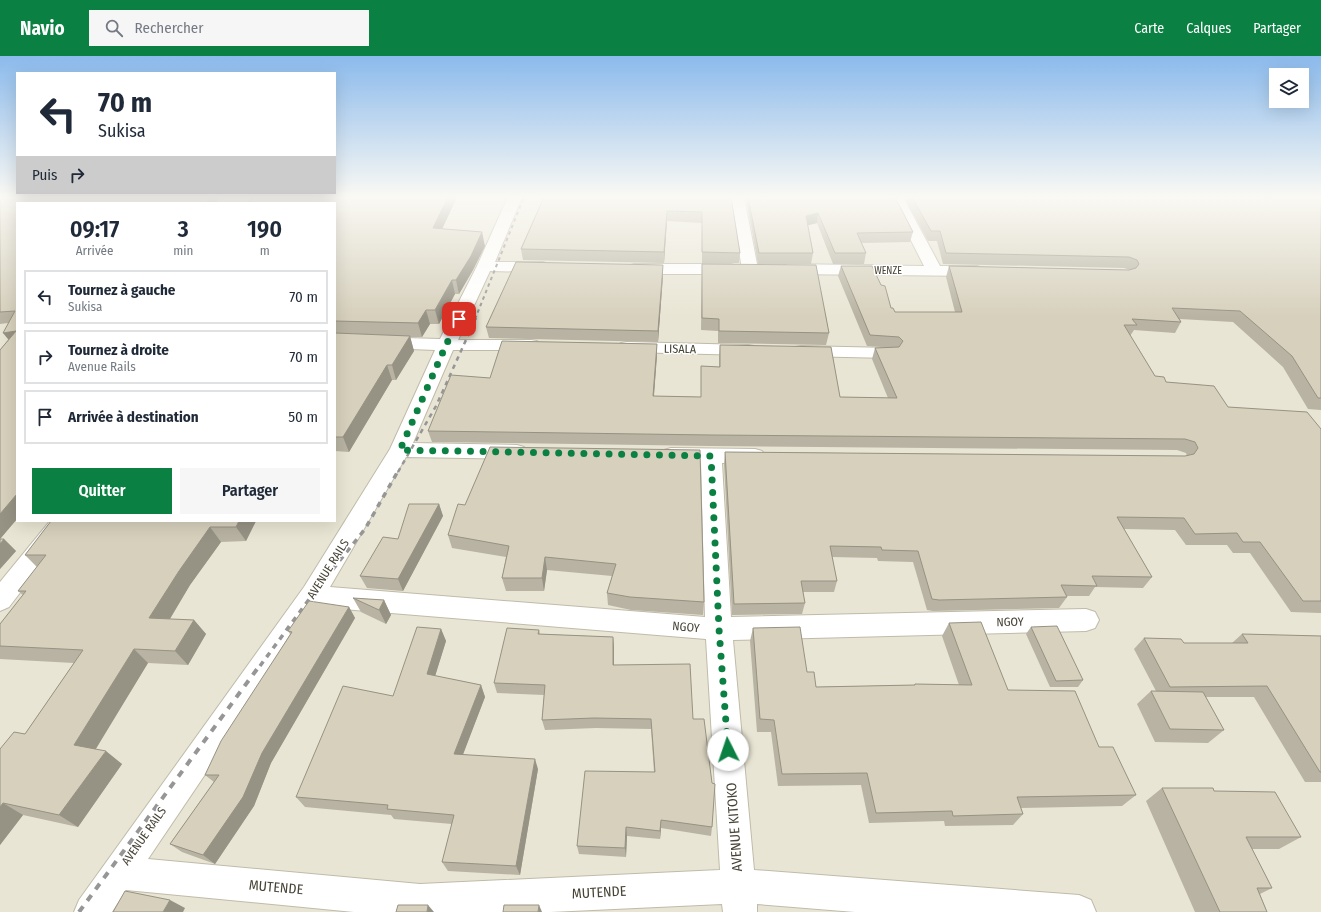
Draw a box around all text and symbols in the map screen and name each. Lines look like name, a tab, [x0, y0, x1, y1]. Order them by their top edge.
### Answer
search box	[89, 10, 369, 46]
text: Navio	[20, 17, 65, 40]
icon: search	[103, 17, 125, 39]
text: Rechercher	[135, 19, 203, 37]
text: Carte	[1134, 20, 1164, 37]
text: Calques	[1186, 20, 1231, 37]
text: Partager	[1253, 20, 1301, 37]
map controls	[1269, 68, 1309, 108]
button: layers	[1269, 68, 1309, 108]
text: 70 m	[98, 86, 152, 119]
icon: left	[32, 88, 84, 140]
text: Sukisa	[98, 120, 146, 142]
icon: right	[66, 164, 88, 186]
text: Puis	[32, 166, 58, 184]
text: 09:17	[70, 215, 119, 243]
text: 3	[178, 215, 189, 243]
text: 190	[247, 215, 282, 243]
text: Arrivée	[76, 243, 113, 258]
text: min	[173, 243, 193, 258]
text: m	[260, 243, 270, 258]
street label: WENZE	[874, 265, 902, 277]
text: Tournez à gauche	[68, 281, 175, 299]
icon: left	[34, 286, 56, 308]
text: 70 m	[289, 288, 318, 306]
text: Sukisa	[68, 299, 102, 314]
pin	[442, 302, 476, 336]
icon: arrive	[448, 308, 470, 330]
text: Tournez à droite	[68, 341, 169, 359]
street label: LISALA	[664, 342, 697, 356]
icon: right	[34, 346, 56, 368]
text: 70 m	[289, 348, 318, 366]
text: Avenue Rails	[68, 359, 136, 374]
icon: arrive	[34, 406, 56, 428]
text: Arrivée à destination	[68, 408, 199, 426]
text: 50 m	[288, 408, 318, 426]
button: Quitter	[32, 468, 172, 514]
button: Partager	[180, 468, 320, 514]
street label: AVENUE RAILS	[304, 537, 352, 601]
street label: NGOY	[996, 615, 1024, 629]
street label: NGOY	[672, 619, 700, 635]
position arrow	[707, 729, 749, 771]
street label: AVENUE KITOKO	[723, 782, 746, 872]
street label: AVENUE RAILS	[119, 804, 169, 868]
street label: MUTENDE	[248, 877, 304, 898]
street label: MUTENDE	[571, 883, 627, 902]

